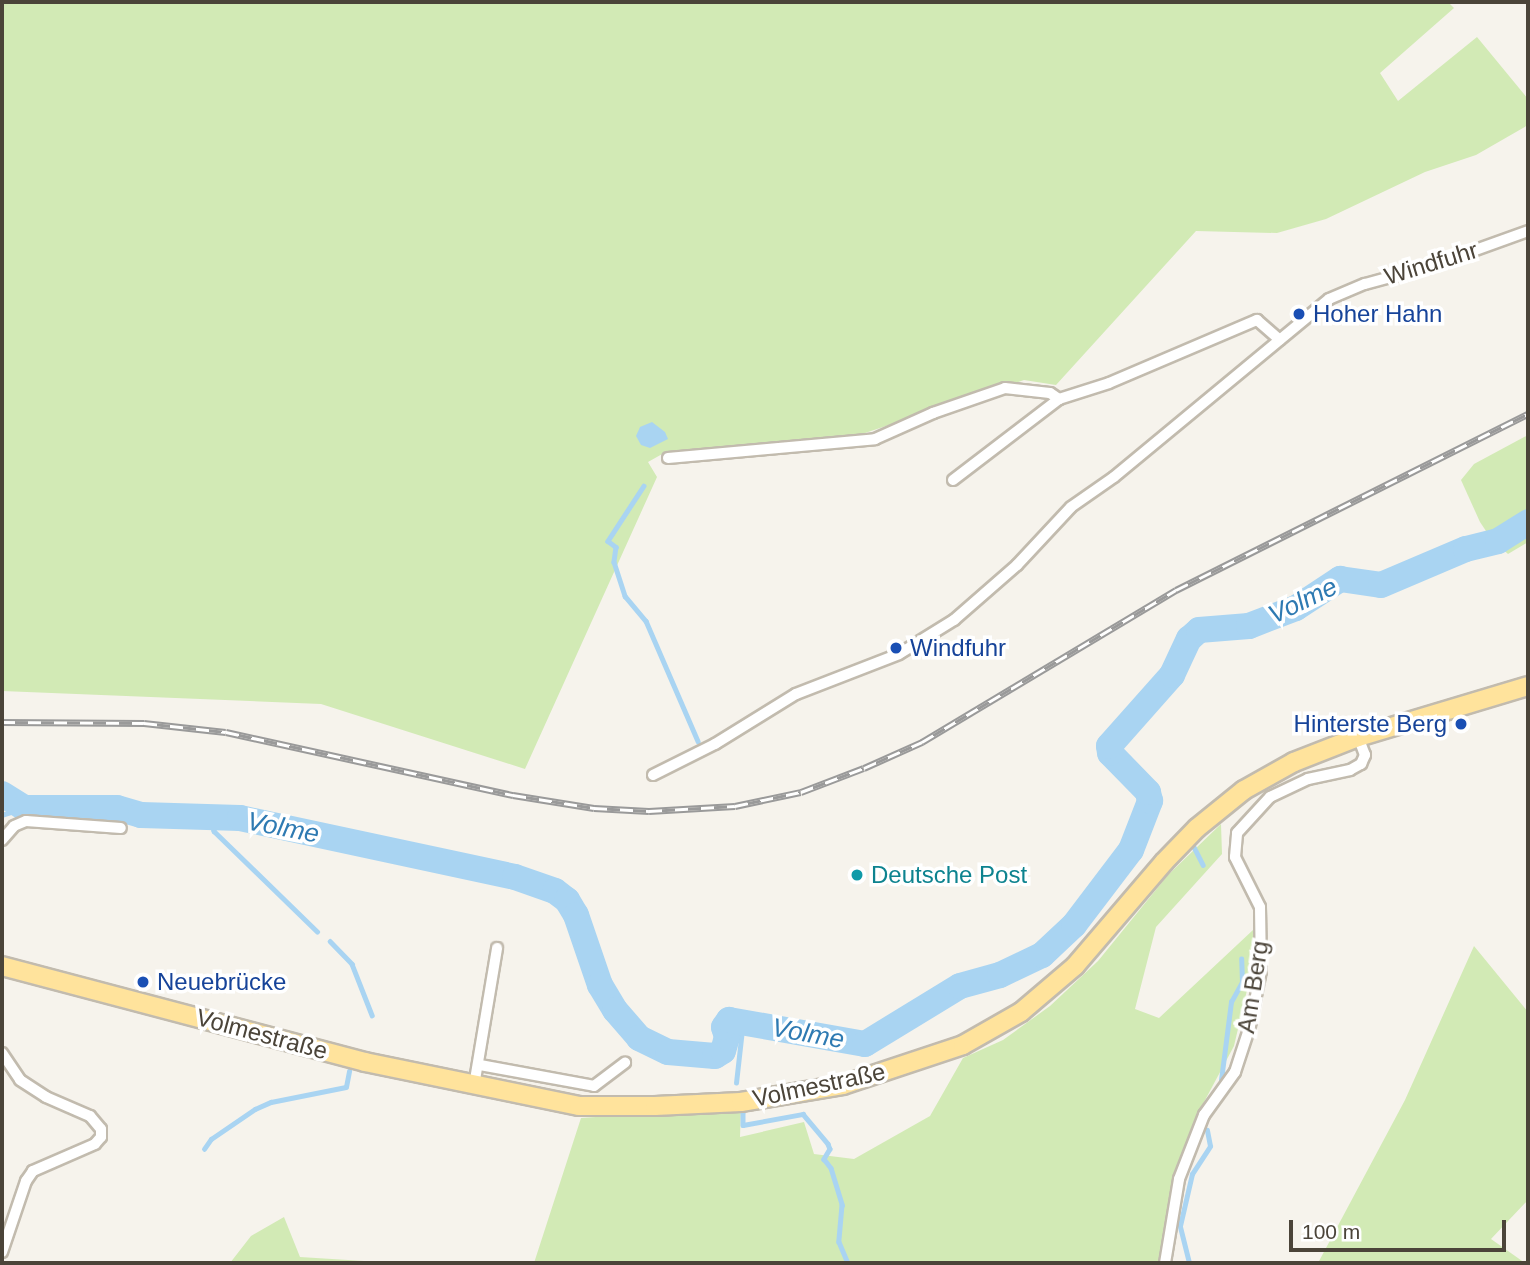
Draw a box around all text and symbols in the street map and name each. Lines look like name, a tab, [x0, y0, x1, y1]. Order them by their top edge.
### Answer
street label: Windfuhr	[1381, 235, 1481, 291]
place label: Hoher Hahn	[1313, 300, 1442, 328]
marker: Hoher Hahn	[1291, 306, 1307, 322]
water label: Volme	[1263, 571, 1343, 631]
place label: Windfuhr	[910, 634, 1006, 662]
marker: Windfuhr	[888, 640, 904, 656]
place label: Hinterste Berg	[1294, 710, 1447, 738]
marker: Hinterste Berg	[1453, 716, 1469, 732]
water label: Volme	[244, 806, 322, 850]
place label: Deutsche Post	[871, 861, 1027, 889]
marker: Deutsche Post	[849, 867, 865, 883]
street label: Am Berg	[1231, 939, 1275, 1035]
place label: Neuebrücke	[157, 968, 286, 996]
marker: Neuebrücke	[135, 974, 151, 990]
street label: Volmestraße	[193, 1003, 331, 1065]
water label: Volme	[769, 1012, 847, 1056]
street label: Volmestraße	[750, 1057, 888, 1113]
scale bar	[1292, 1206, 1509, 1250]
text: 100 m	[1302, 1220, 1360, 1243]

